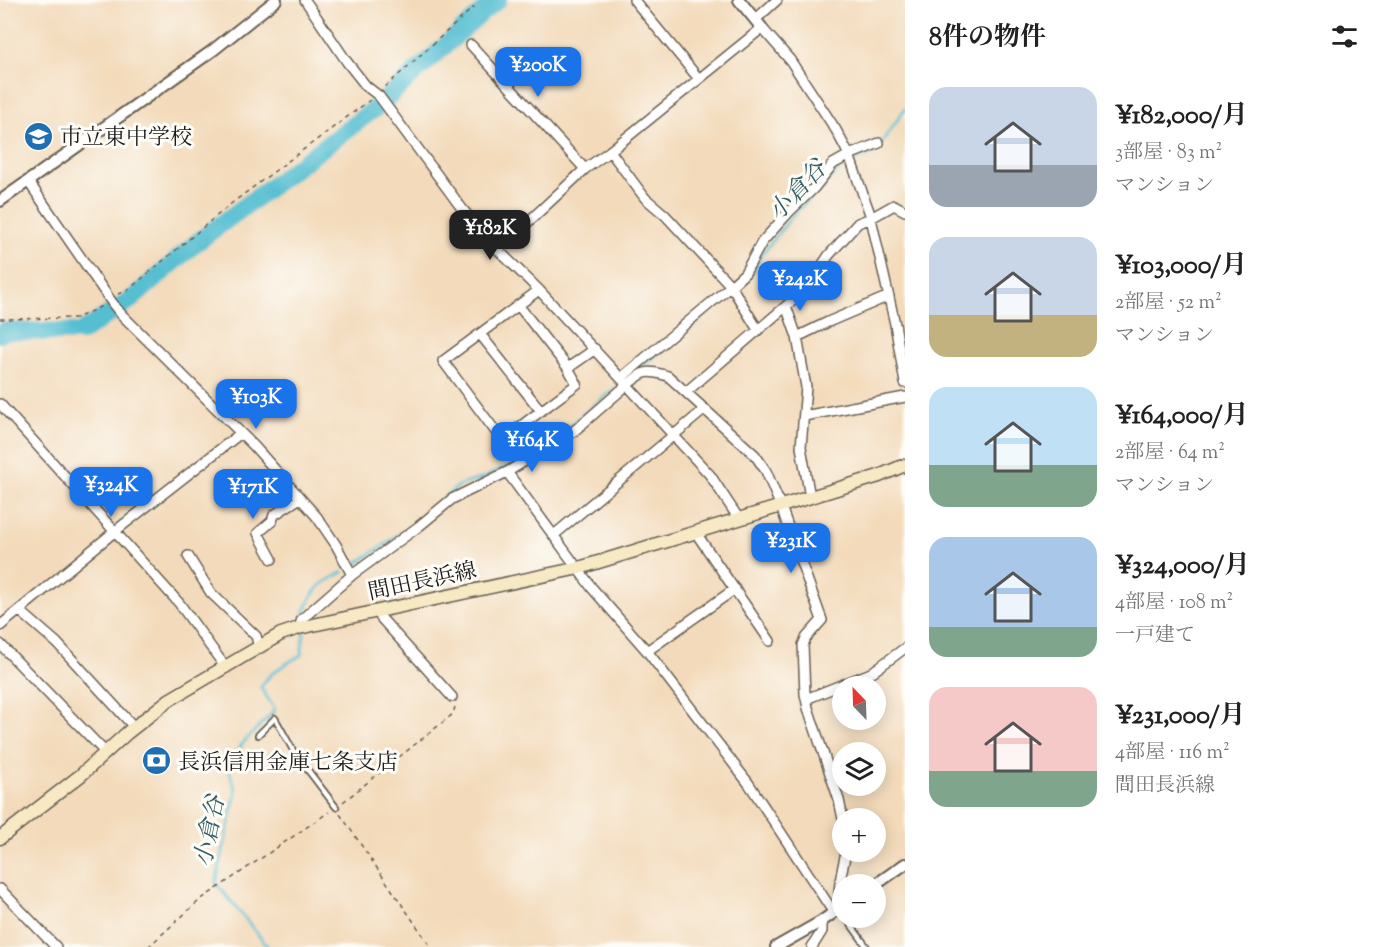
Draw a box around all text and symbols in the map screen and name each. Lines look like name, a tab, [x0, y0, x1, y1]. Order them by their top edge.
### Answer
text: 8件の物件	[929, 20, 1046, 57]
icon: filters	[1328, 20, 1361, 53]
pin: ¥200K	[496, 47, 580, 98]
text: ¥200K	[509, 52, 567, 81]
text: ¥182,000/月	[1115, 98, 1248, 135]
icon: home	[977, 111, 1049, 183]
school or university icon: 市立東中学校	[23, 120, 55, 152]
place label: 市立東中学校	[60, 123, 192, 155]
text: 3部屋 · 83 m²	[1115, 139, 1222, 168]
water label: 小倉谷	[761, 152, 837, 229]
text: マンション	[1115, 172, 1214, 201]
pin: ¥182K	[448, 210, 532, 261]
text: ¥182K	[463, 215, 517, 244]
text: ¥103,000/月	[1115, 248, 1247, 285]
pin: ¥242K	[758, 261, 842, 312]
icon: home	[977, 261, 1049, 333]
text: ¥242K	[772, 266, 828, 295]
text: 2部屋 · 52 m²	[1115, 289, 1222, 318]
text: マンション	[1115, 322, 1214, 351]
pin: ¥103K	[214, 379, 298, 430]
text: ¥103K	[230, 384, 282, 413]
text: ¥164,000/月	[1115, 398, 1249, 435]
icon: home	[977, 411, 1049, 483]
pin: ¥164K	[490, 422, 574, 473]
text: ¥164K	[505, 427, 559, 456]
text: 2部屋 · 64 m²	[1115, 439, 1225, 468]
pin: ¥324K	[69, 467, 153, 518]
pin: ¥171K	[211, 469, 295, 520]
text: ¥324K	[84, 472, 138, 501]
text: マンション	[1115, 472, 1214, 501]
text: ¥171K	[228, 474, 278, 503]
pin: ¥231K	[749, 523, 833, 574]
text: ¥231K	[765, 528, 817, 557]
text: ¥324,000/月	[1115, 548, 1250, 585]
street label: 間田長浜線	[365, 556, 480, 610]
icon: home	[977, 561, 1049, 633]
text: 4部屋 · 108 m²	[1115, 589, 1233, 618]
text: 一戸建て	[1115, 622, 1195, 651]
north arrow	[832, 676, 886, 730]
map controls	[832, 676, 886, 928]
text: ¥231,000/月	[1115, 698, 1246, 735]
icon: home	[977, 711, 1049, 783]
text: 4部屋 · 116 m²	[1115, 739, 1230, 768]
button: layers	[832, 742, 886, 796]
bank icon: 長浜信用金庫七条支店	[141, 745, 173, 777]
place label: 長浜信用金庫七条支店	[178, 748, 398, 780]
text: 間田長浜線	[1115, 772, 1215, 801]
water label: 小倉谷	[187, 791, 235, 870]
button: +	[832, 808, 886, 862]
button: −	[832, 874, 886, 928]

